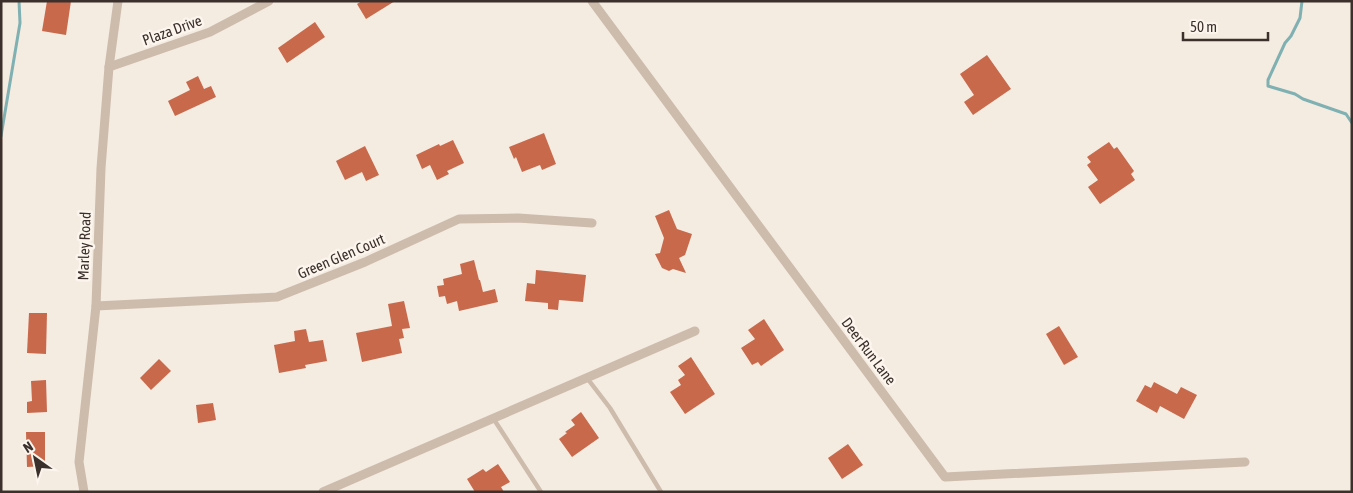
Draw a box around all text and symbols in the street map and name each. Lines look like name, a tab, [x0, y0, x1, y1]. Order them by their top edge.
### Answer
scale bar	[1183, 10, 1268, 42]
street label: Plaza Drive	[140, 11, 204, 49]
text: 50 m	[1190, 18, 1217, 35]
street label: Marley Road	[74, 211, 94, 281]
street label: Green Glen Court	[295, 230, 387, 282]
street label: Deer Run Lane	[838, 314, 900, 388]
north arrow	[10, 433, 60, 483]
text: N	[20, 438, 36, 456]

